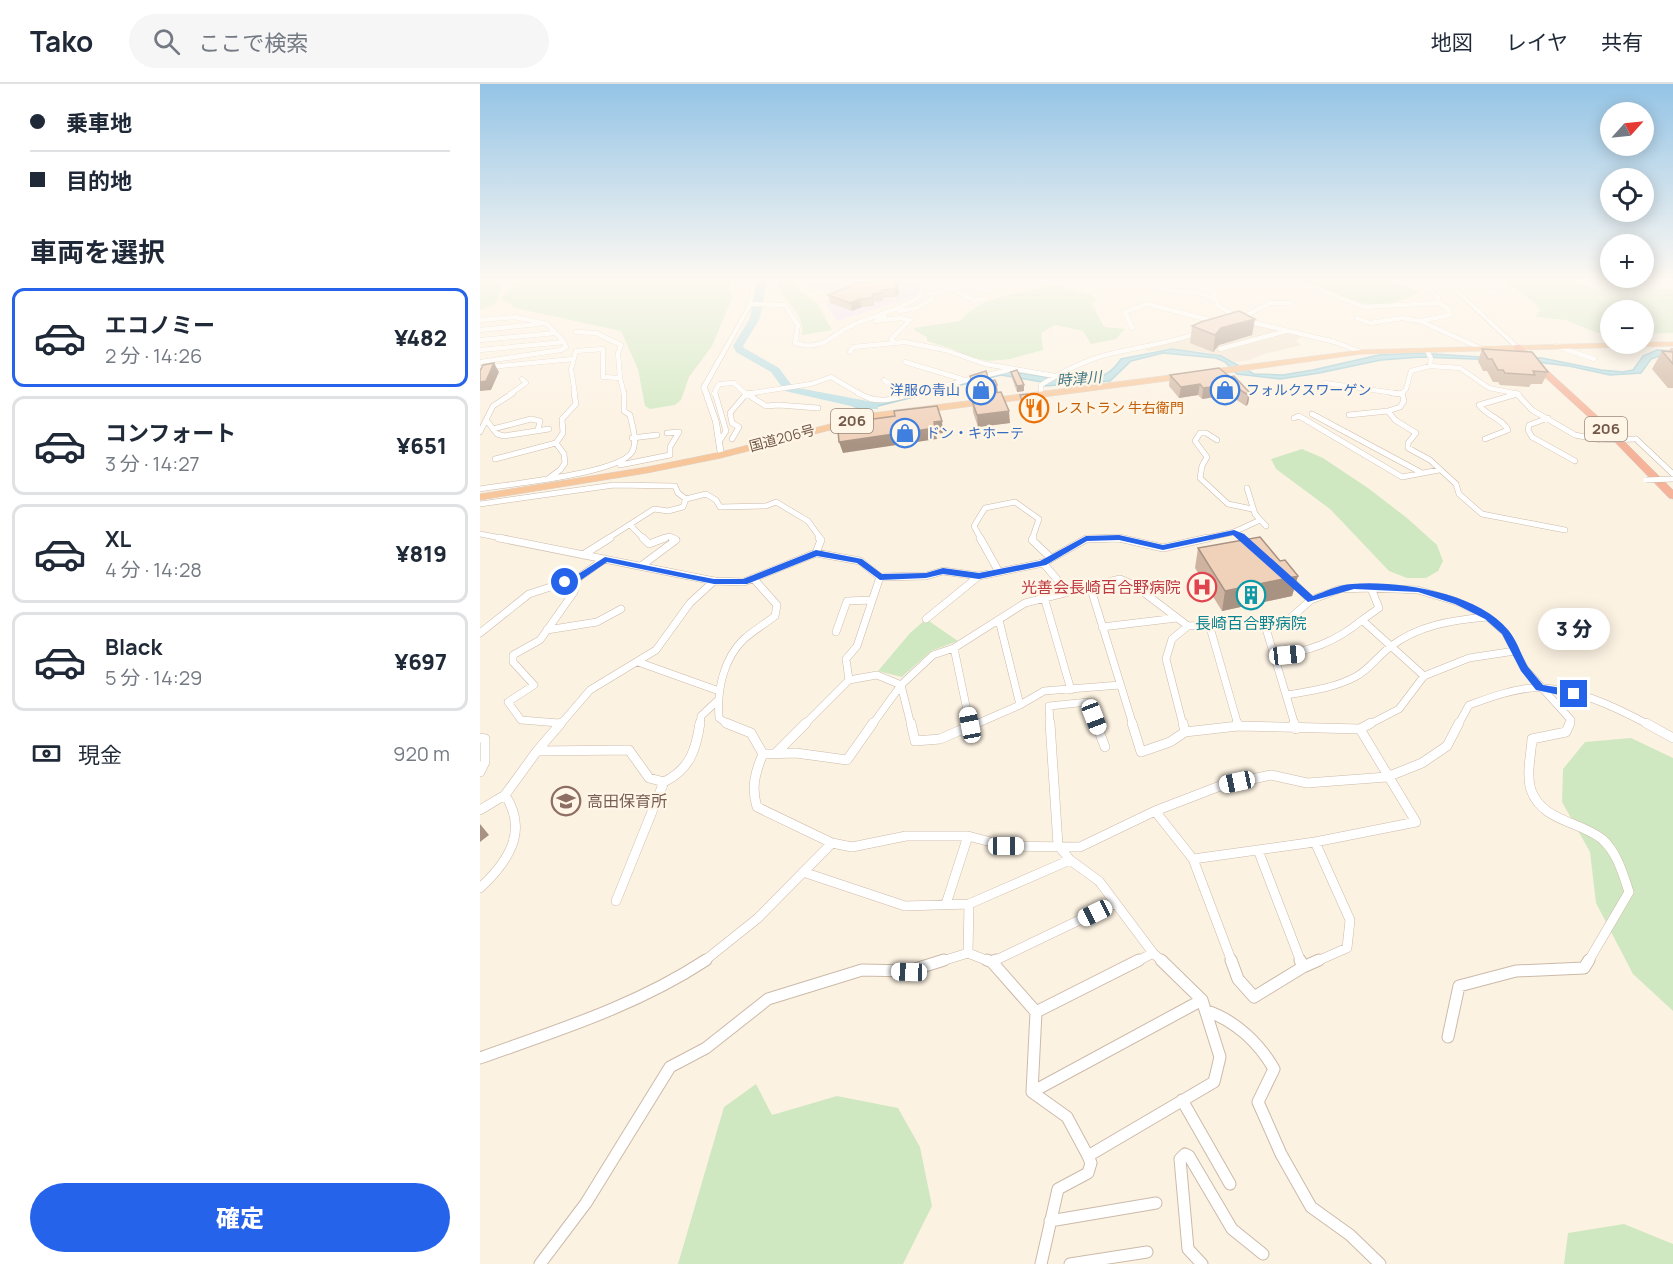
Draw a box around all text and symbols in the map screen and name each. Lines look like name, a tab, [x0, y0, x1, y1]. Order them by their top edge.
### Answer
search box	[129, 14, 549, 68]
text: Tako	[30, 22, 93, 60]
icon: search	[150, 25, 183, 58]
text: ここで検索	[198, 28, 308, 58]
text: 地図	[1431, 28, 1473, 56]
text: レイヤ	[1506, 28, 1568, 56]
text: 共有	[1601, 28, 1643, 56]
north arrow	[1600, 102, 1654, 156]
map controls	[1600, 102, 1654, 354]
text: 乗車地	[66, 108, 132, 138]
text: 目的地	[66, 166, 132, 196]
button: locate	[1600, 168, 1654, 222]
text: 車両を選択	[30, 233, 165, 270]
button: +	[1600, 234, 1654, 288]
button: −	[1600, 300, 1654, 354]
text: エコノミー	[105, 310, 215, 340]
icon: car	[33, 311, 87, 365]
text: ¥482	[394, 323, 447, 353]
text: 2 分 · 14:26	[105, 342, 202, 369]
water label: 時津川	[1056, 366, 1104, 391]
shop icon: 洋服の青山	[965, 374, 997, 406]
shop icon: フォルクスワーゲン	[1209, 374, 1241, 406]
place label: 洋服の青山	[890, 380, 960, 399]
place label: フォルクスワーゲン	[1246, 380, 1372, 399]
restaurant icon: レストラン 牛右衛門	[1018, 392, 1050, 424]
place label: レストラン 牛右衛門	[1055, 398, 1184, 417]
road number: 206	[831, 409, 873, 433]
shop icon: ドン・キホーテ	[889, 417, 921, 449]
road number: 206	[1585, 417, 1627, 441]
text: コンフォート	[105, 418, 236, 448]
icon: car	[33, 419, 87, 473]
street label: 国道206号	[747, 420, 817, 455]
place label: ドン・キホーテ	[926, 423, 1024, 442]
text: ¥651	[397, 431, 447, 461]
text: 3 分 · 14:27	[105, 450, 200, 477]
text: XL	[105, 524, 131, 554]
icon: car	[33, 527, 87, 581]
text: ¥819	[396, 539, 447, 569]
text: 4 分 · 14:28	[105, 556, 202, 583]
route start	[551, 568, 578, 595]
hospital icon: 光善会長崎百合野病院	[1186, 571, 1218, 603]
place label: 光善会長崎百合野病院	[1021, 576, 1181, 598]
building icon: 長崎百合野病院	[1235, 579, 1267, 611]
callout: 3 分	[1538, 607, 1610, 649]
place label: 長崎百合野病院	[1195, 612, 1307, 634]
text: 3 分	[1556, 615, 1592, 642]
text: Black	[105, 632, 162, 662]
icon: car	[33, 635, 87, 689]
car	[1268, 644, 1306, 666]
text: ¥697	[394, 647, 447, 677]
text: 5 分 · 14:29	[105, 664, 202, 691]
route end	[1560, 680, 1587, 707]
car	[1079, 697, 1109, 737]
car	[958, 706, 982, 744]
icon: cash	[30, 737, 63, 770]
text: 現金	[78, 740, 122, 770]
text: 920 m	[393, 740, 450, 767]
car	[1218, 769, 1256, 795]
school or university icon: 高田保育所	[550, 785, 582, 817]
place label: 高田保育所	[587, 790, 667, 812]
car	[988, 837, 1024, 855]
car	[1075, 897, 1115, 929]
car	[891, 962, 927, 982]
button: 確定	[30, 1183, 450, 1252]

